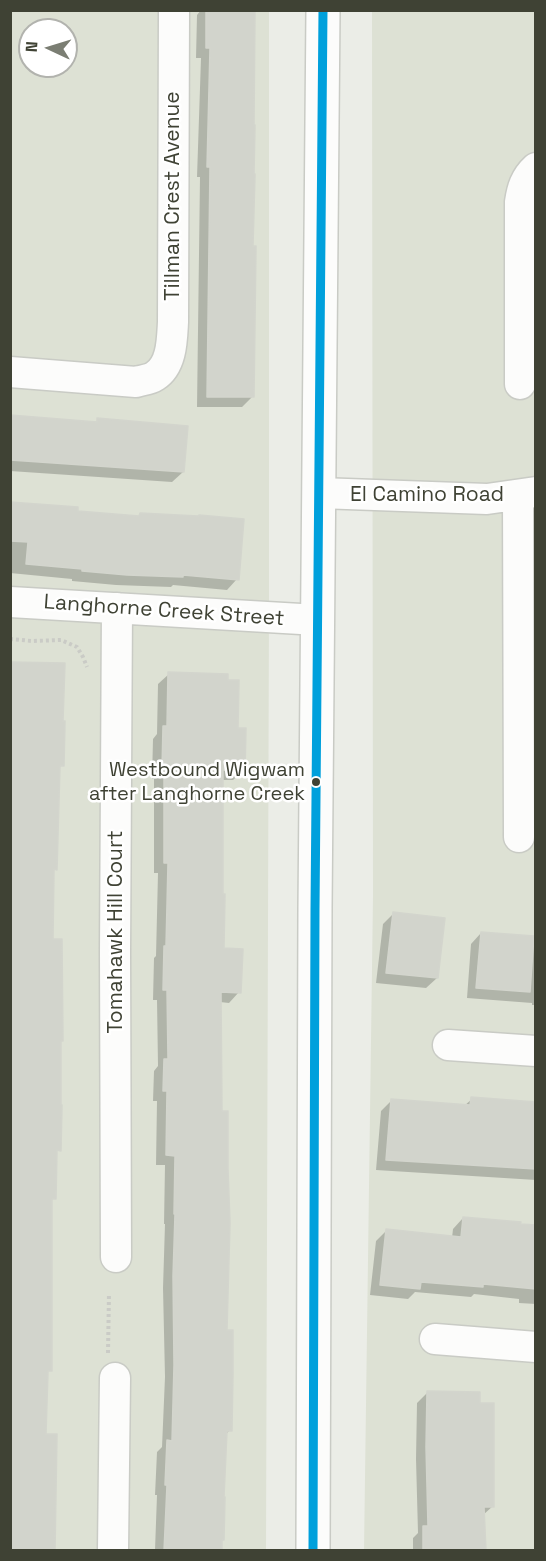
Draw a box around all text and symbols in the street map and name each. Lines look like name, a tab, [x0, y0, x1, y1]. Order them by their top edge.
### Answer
north arrow	[18, 18, 78, 78]
text: N	[21, 41, 42, 53]
street label: Tillman Crest Avenue	[160, 91, 186, 301]
street label: El Camino Road	[350, 482, 504, 508]
street label: Langhorne Creek Street	[43, 590, 285, 632]
place label: Westbound Wigwam after Langhorne Creek	[89, 759, 305, 806]
marker: Westbound Wigwam after Langhorne Creek	[310, 776, 322, 788]
street label: Tomahawk Hill Court	[103, 830, 129, 1034]

